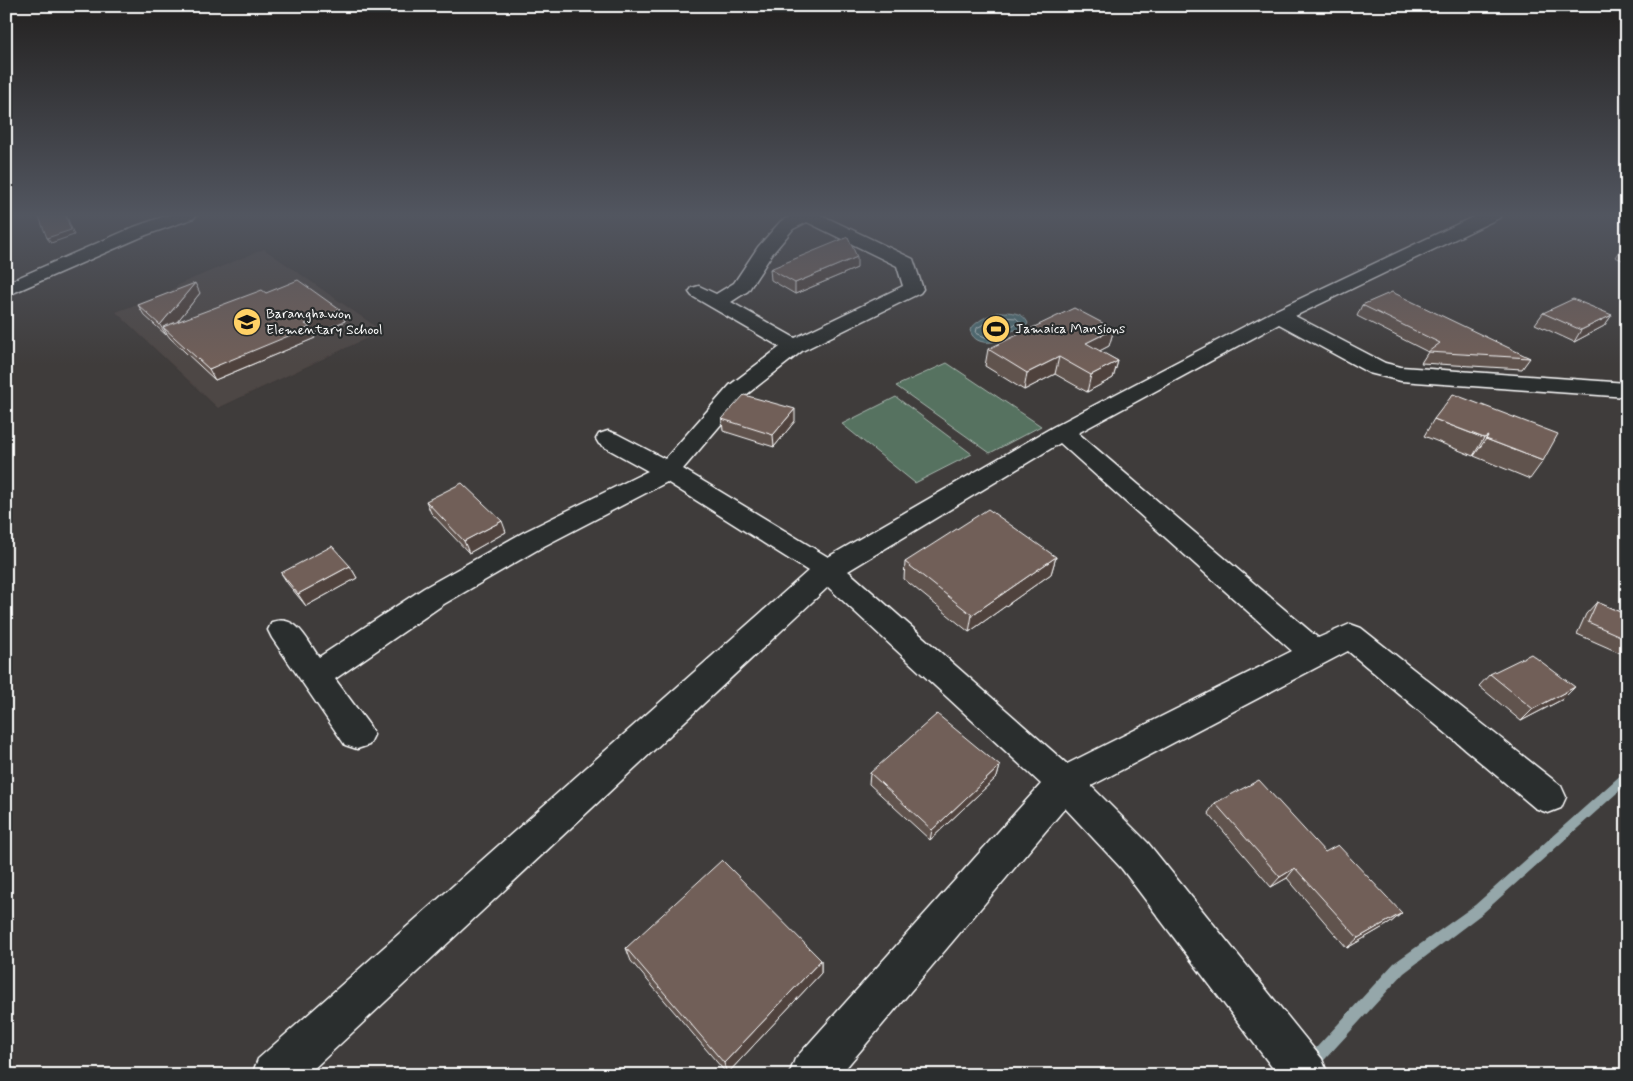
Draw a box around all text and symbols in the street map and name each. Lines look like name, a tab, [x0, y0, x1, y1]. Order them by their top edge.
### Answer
place label: Baranghawon Elementary School	[266, 305, 382, 339]
school or university icon: Baranghawon Elementary School	[232, 307, 262, 337]
sports icon: Jamaica Mansions	[981, 314, 1011, 344]
place label: Jamaica Mansions	[1015, 320, 1125, 338]

